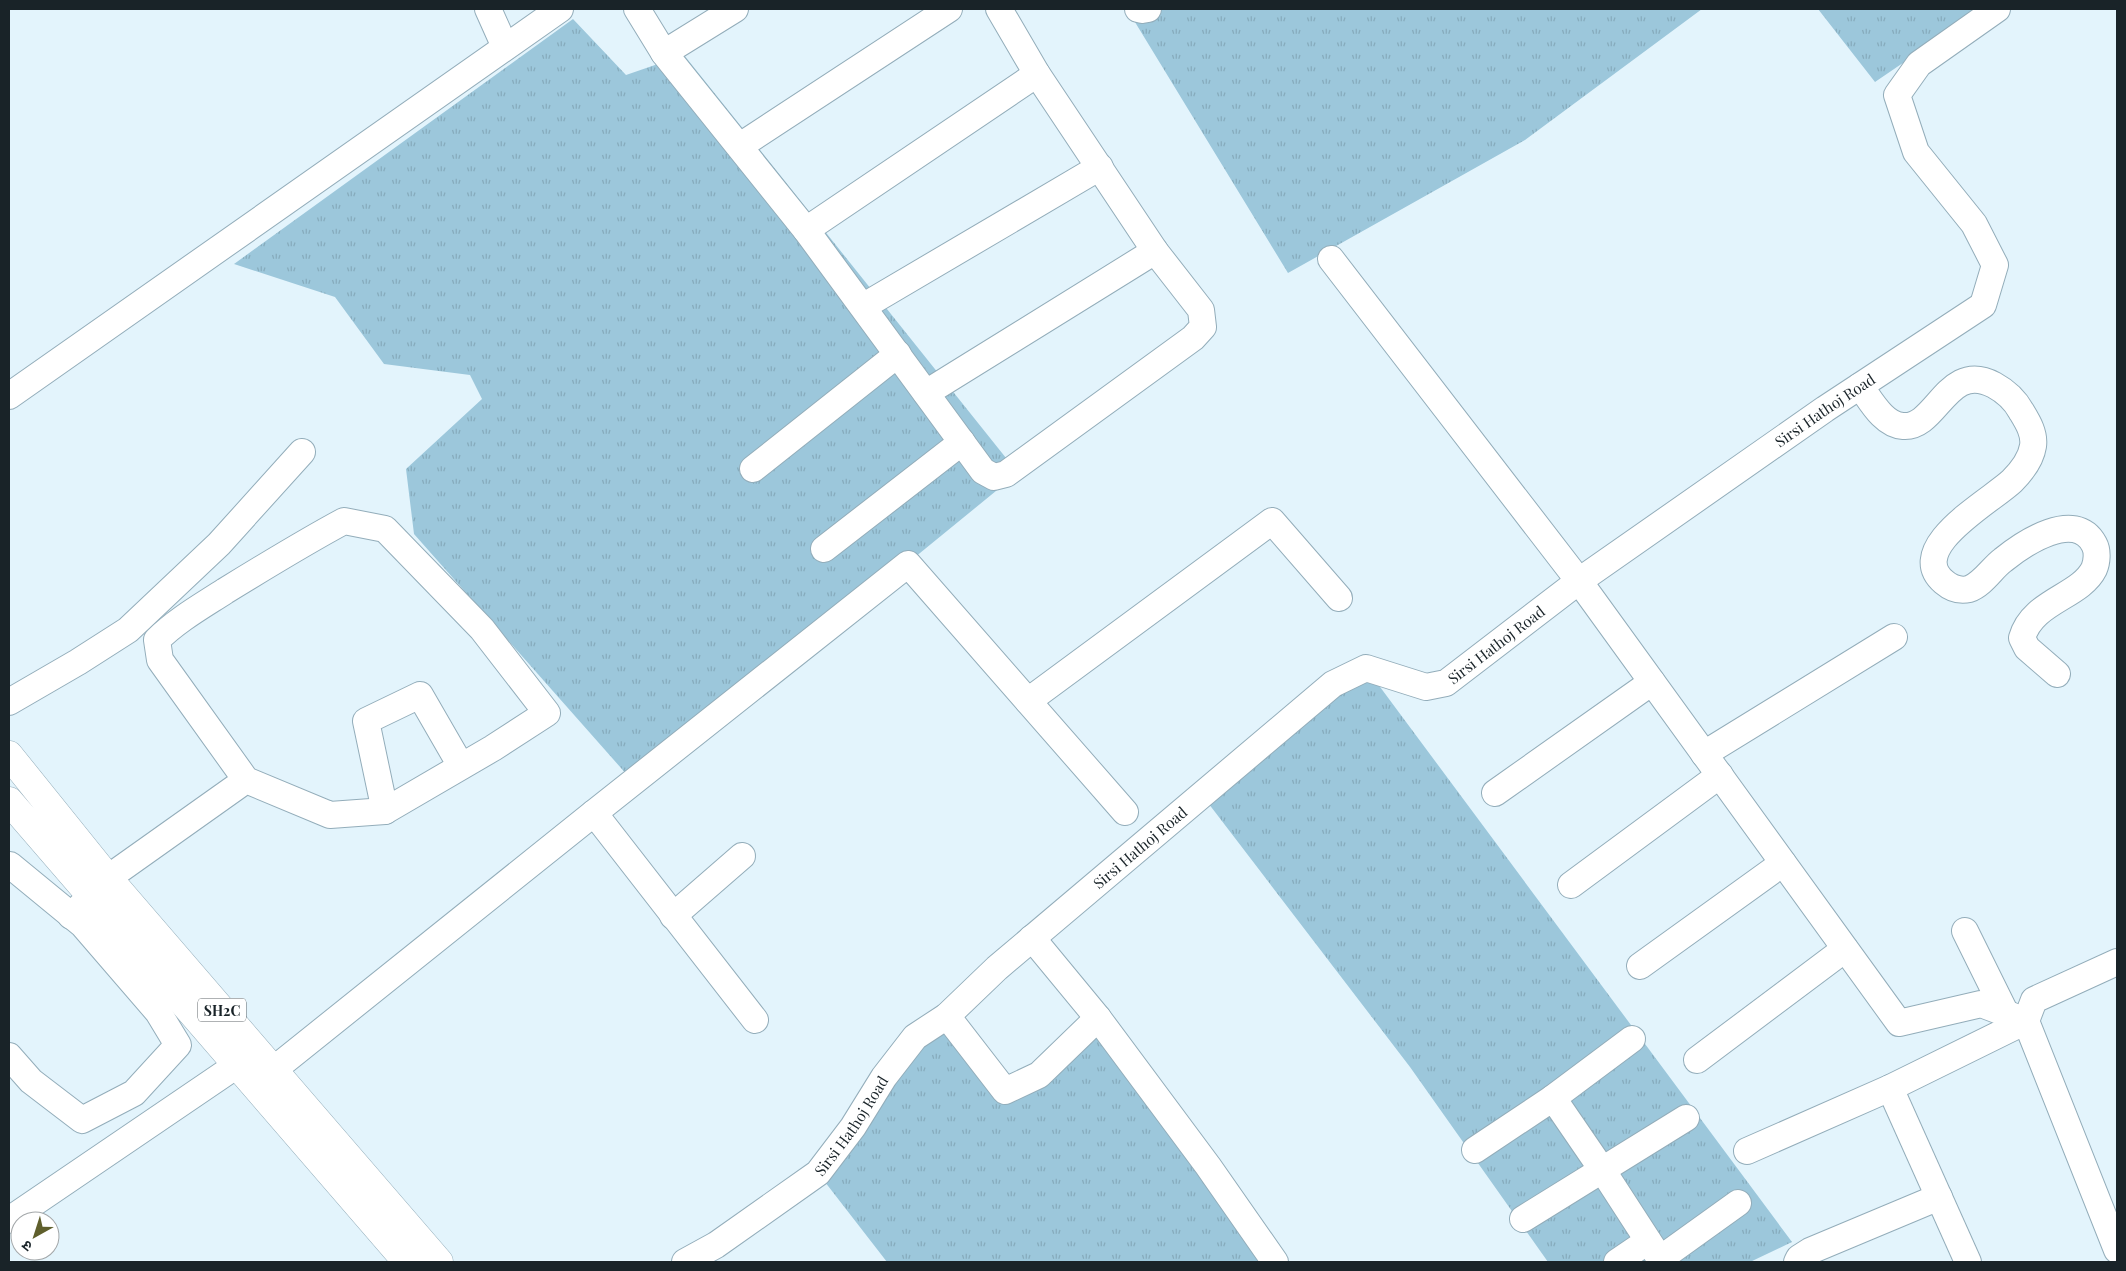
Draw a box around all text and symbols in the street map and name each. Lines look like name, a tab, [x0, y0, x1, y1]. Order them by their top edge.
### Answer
street label: Sirsi Hathoj Road	[1771, 369, 1879, 451]
street label: Sirsi Hathoj Road	[1443, 601, 1549, 688]
street label: Sirsi Hathoj Road	[1089, 802, 1191, 893]
road number: SH2C	[198, 998, 246, 1022]
street label: Sirsi Hathoj Road	[810, 1072, 893, 1180]
north arrow	[10, 1211, 60, 1261]
text: उ	[17, 1236, 36, 1256]

